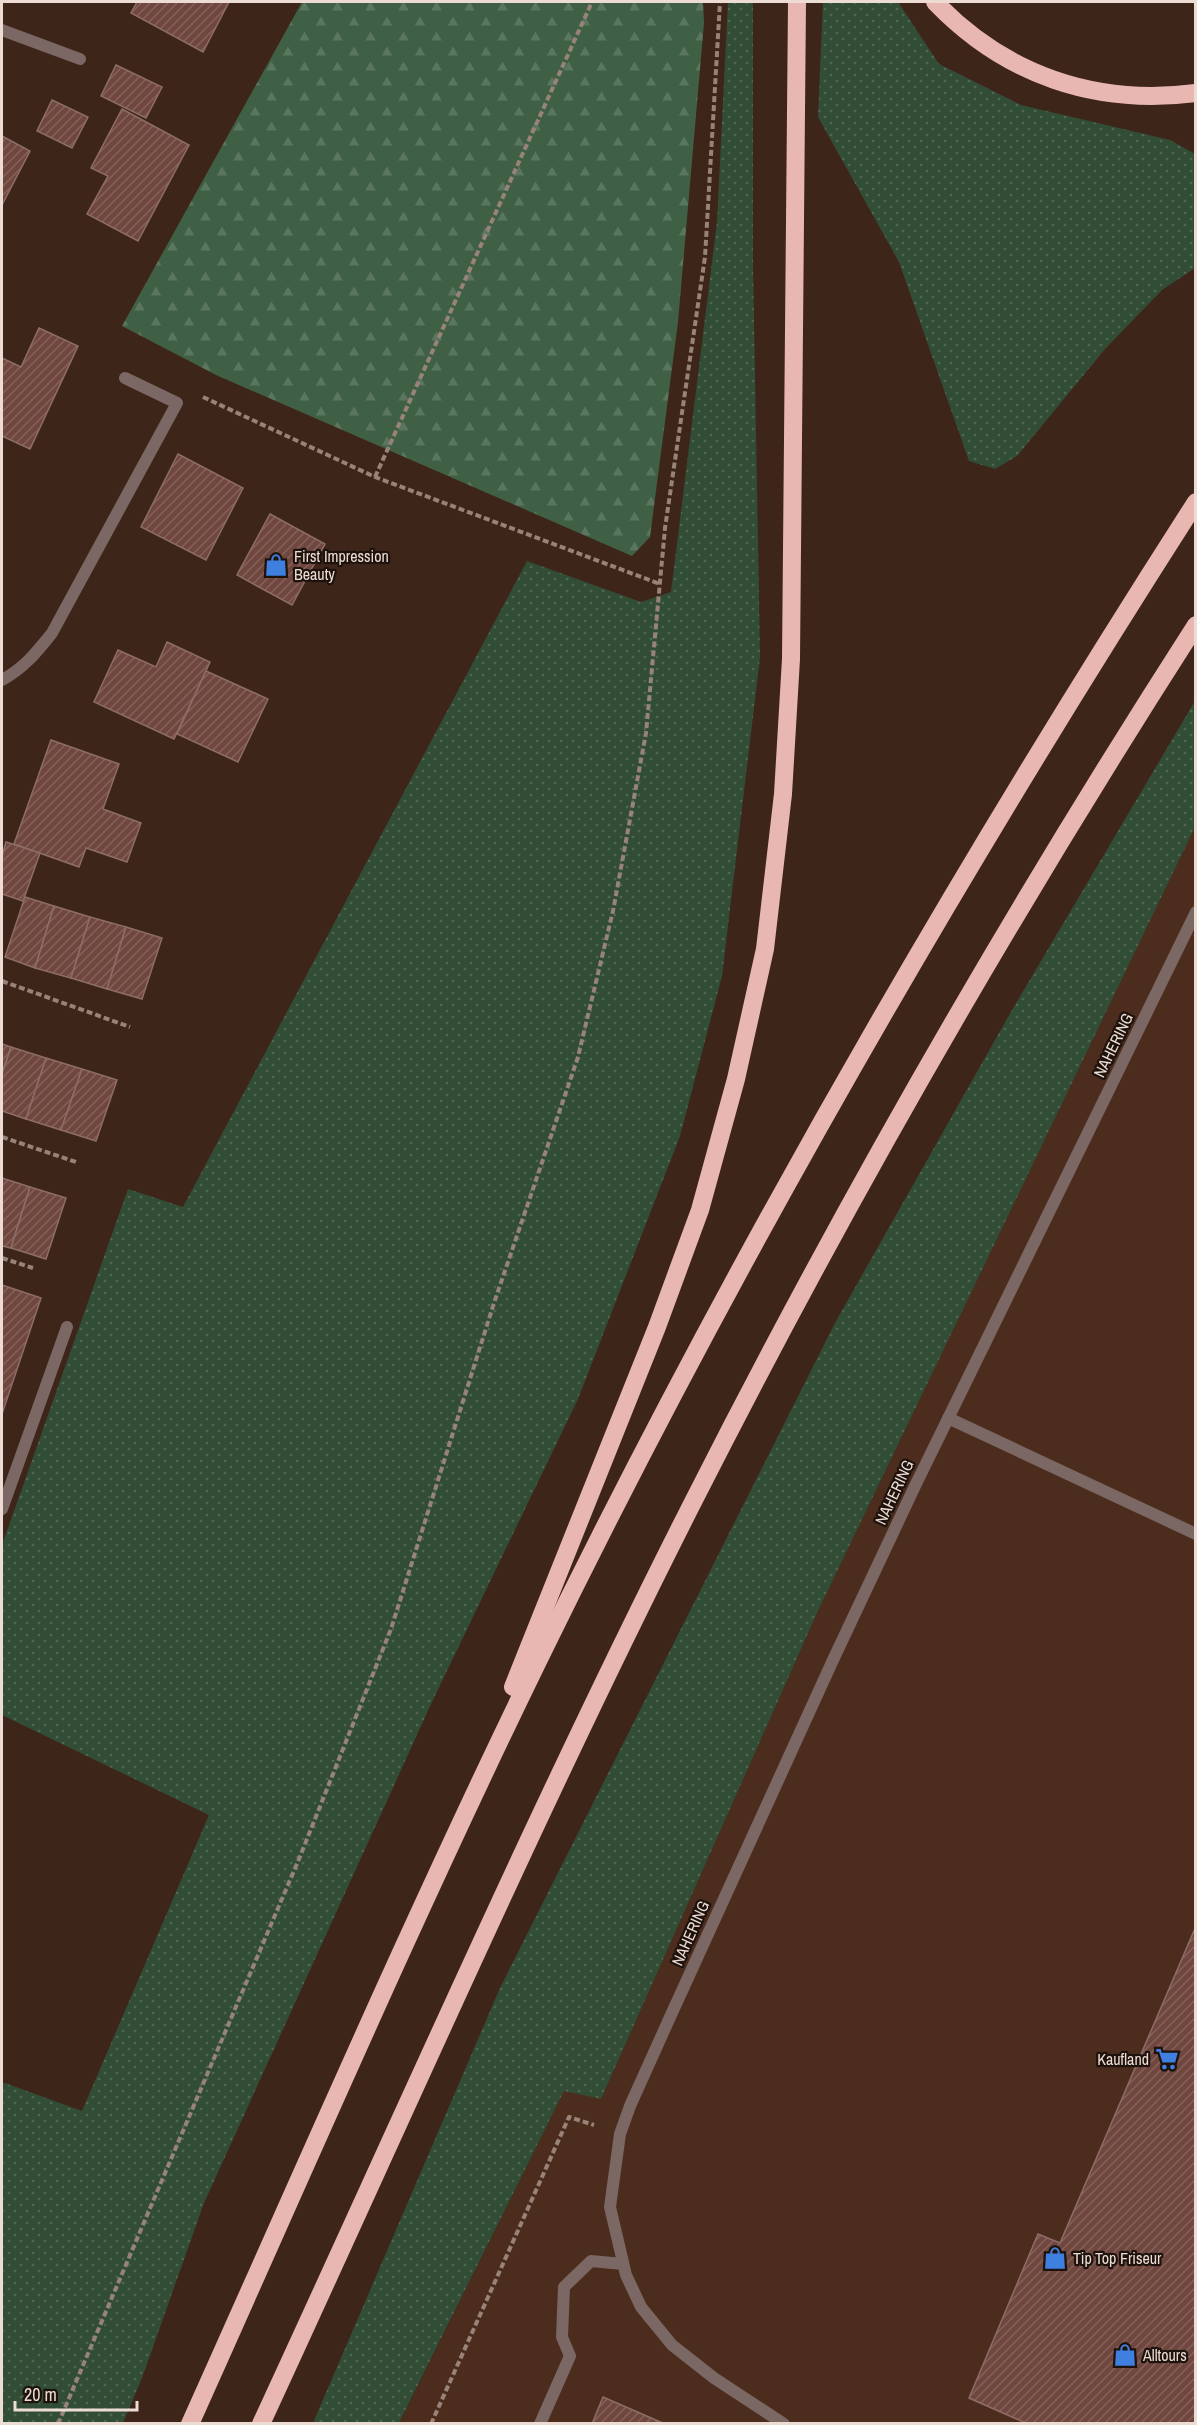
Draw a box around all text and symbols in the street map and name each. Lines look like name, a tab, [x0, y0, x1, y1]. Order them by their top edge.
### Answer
place label: First Impression Beauty	[294, 545, 389, 585]
shop icon: First Impression Beauty	[263, 552, 289, 578]
street label: NAHERING	[1088, 1009, 1138, 1081]
street label: NAHERING	[869, 1456, 919, 1528]
street label: NAHERING	[666, 1897, 714, 1969]
supermarket icon: Kaufland	[1154, 2046, 1180, 2072]
place label: Kaufland	[1097, 2048, 1149, 2070]
shop icon: Tip Top Friseur	[1042, 2245, 1068, 2271]
place label: Tip Top Friseur	[1073, 2247, 1162, 2269]
shop icon: Alltours	[1112, 2342, 1138, 2368]
place label: Alltours	[1142, 2344, 1187, 2366]
scale bar	[15, 2374, 136, 2412]
text: 20 m	[24, 2382, 57, 2407]

